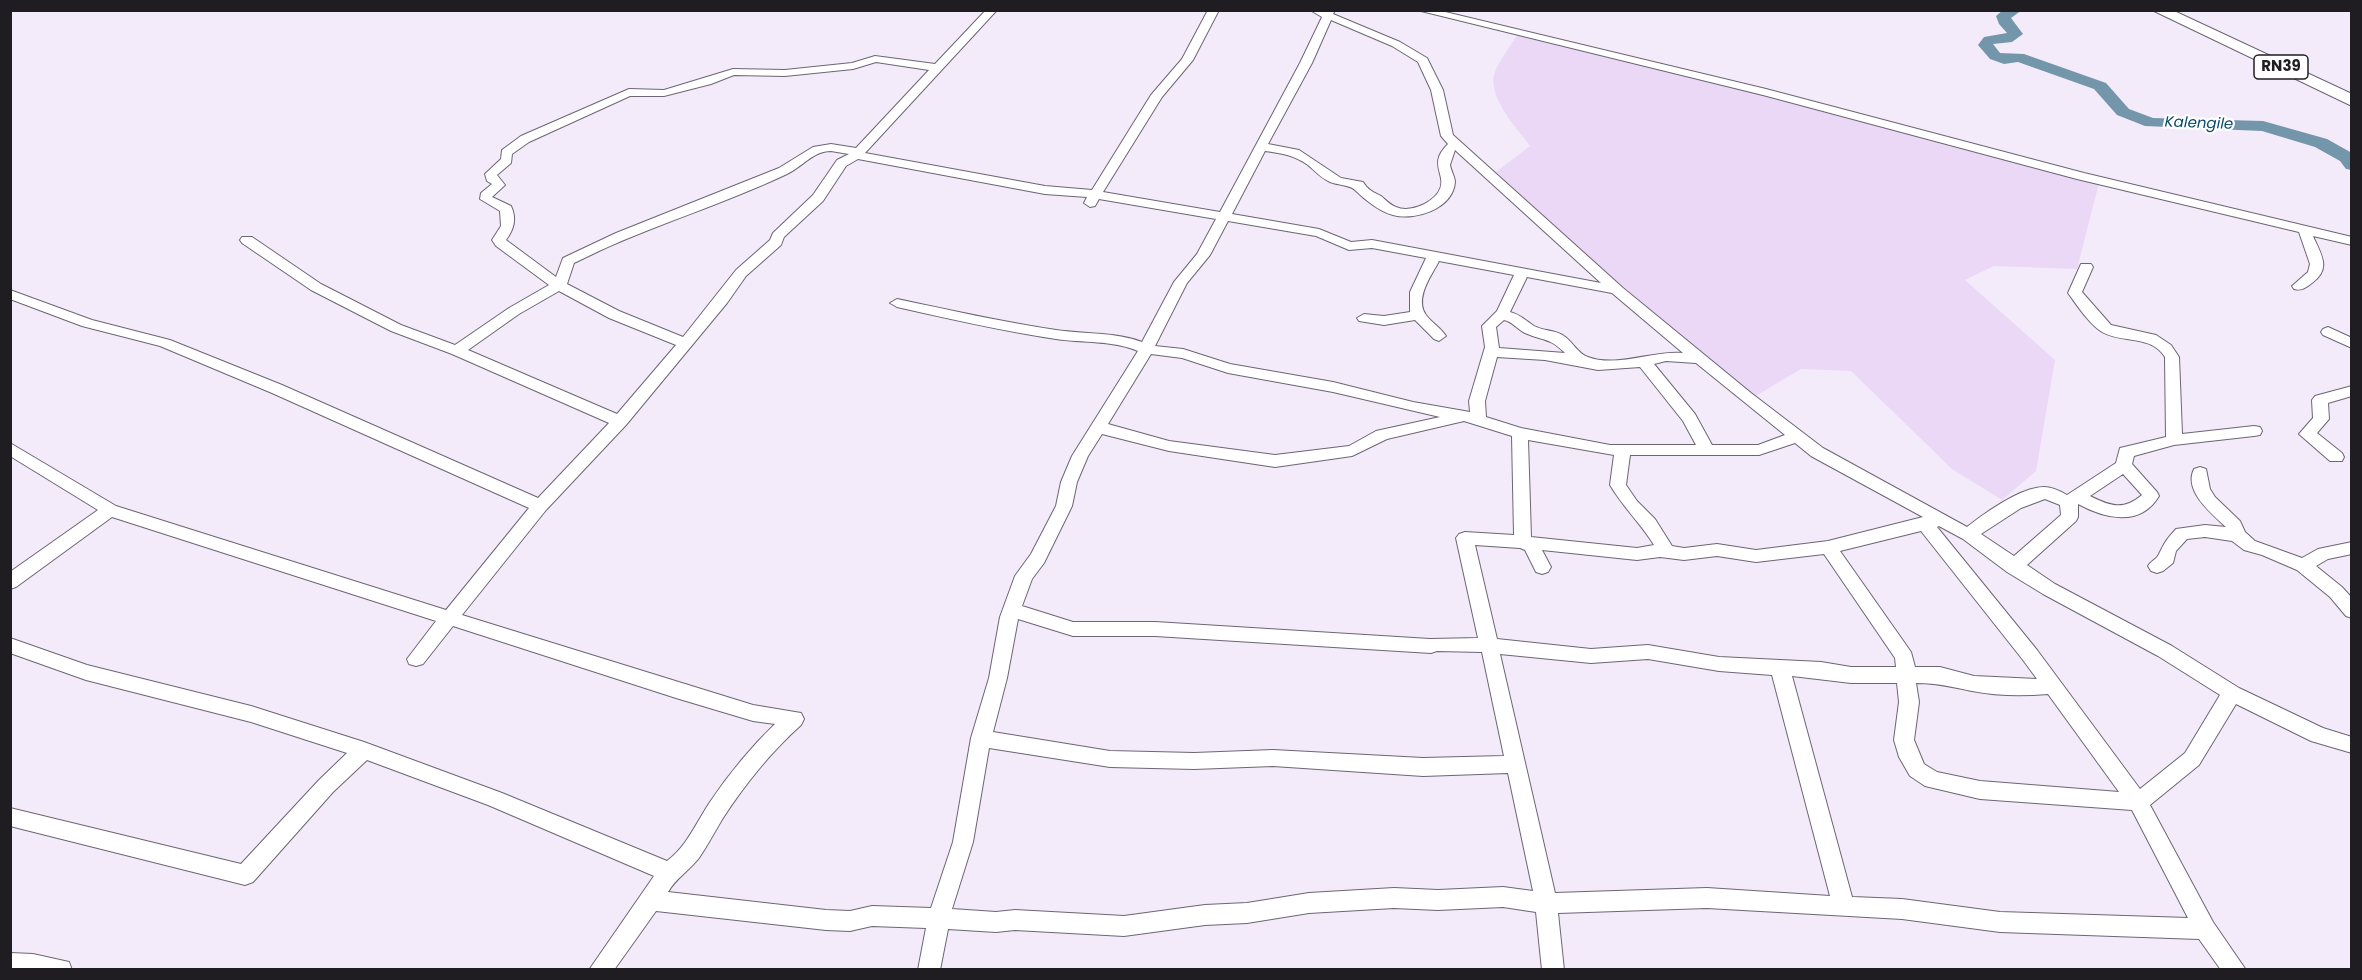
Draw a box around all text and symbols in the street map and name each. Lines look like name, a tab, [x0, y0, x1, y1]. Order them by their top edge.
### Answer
road number: RN39	[2254, 55, 2308, 79]
water label: Kalengile	[2164, 114, 2234, 134]

